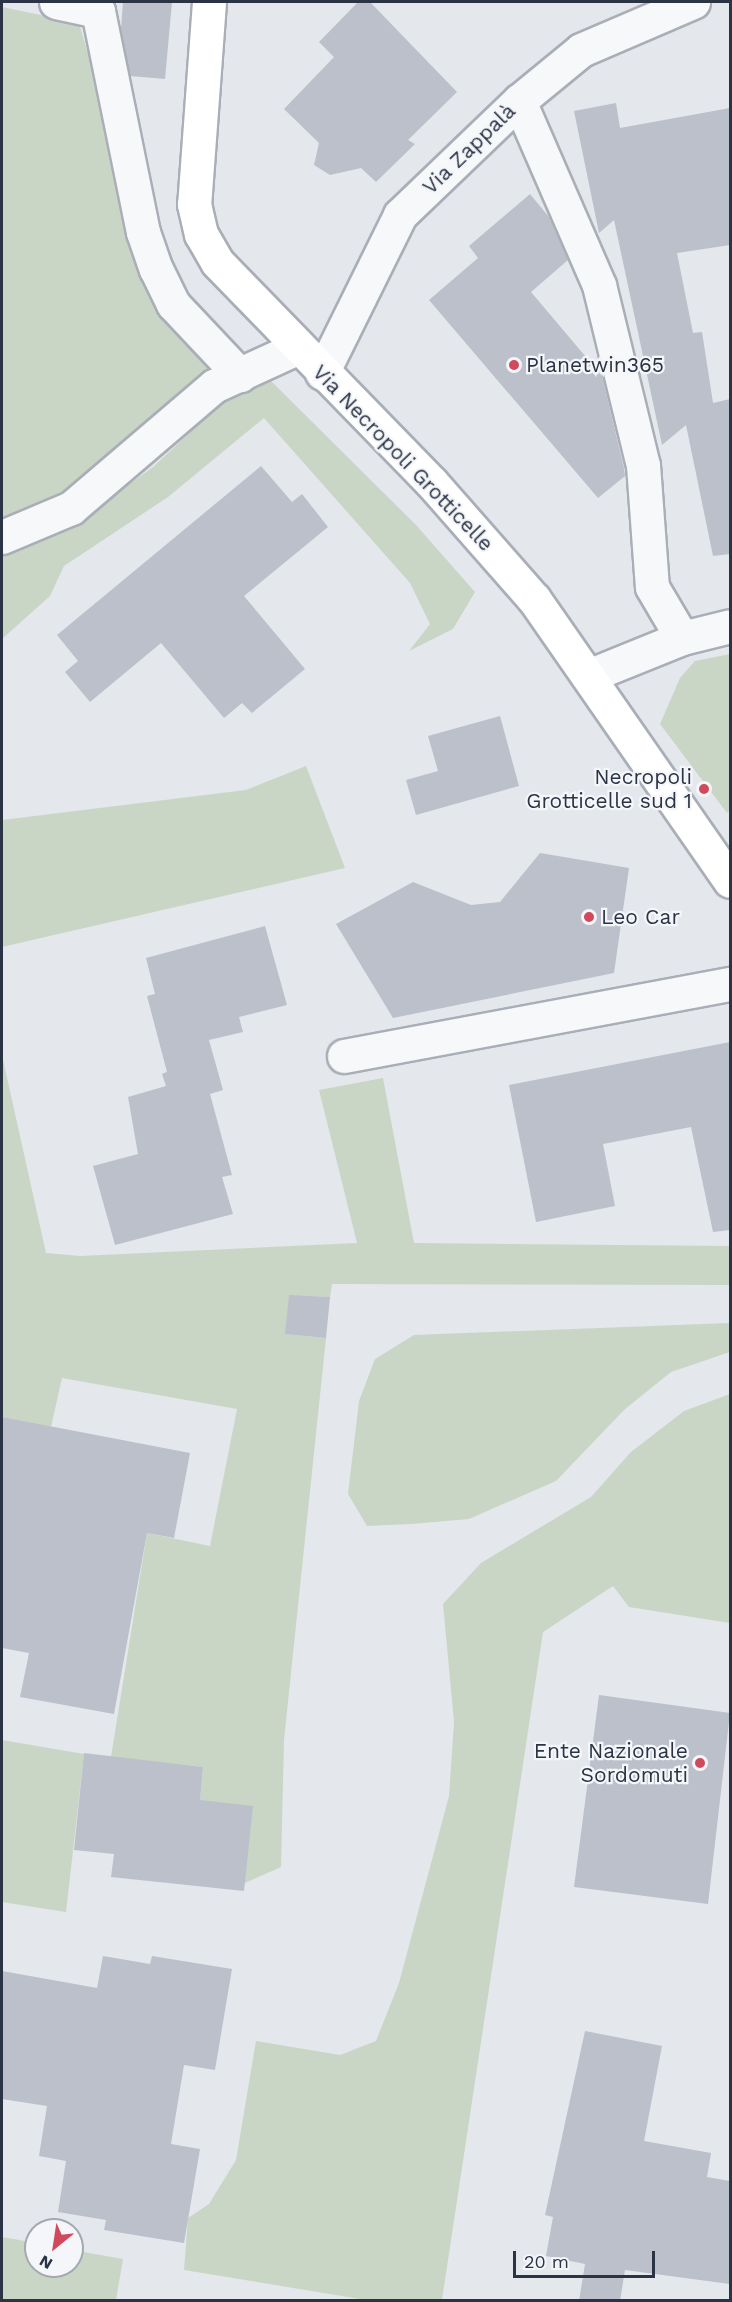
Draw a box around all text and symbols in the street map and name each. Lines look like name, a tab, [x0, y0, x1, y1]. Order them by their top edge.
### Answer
street label: Via Zappalà	[417, 98, 521, 200]
place label: Planetwin365	[526, 352, 664, 378]
marker: Planetwin365	[507, 358, 521, 372]
street label: Via Necropoli Grotticelle	[307, 359, 499, 557]
place label: Necropoli Grotticelle sud 1	[526, 764, 692, 814]
marker: Necropoli Grotticelle sud 1	[697, 782, 711, 796]
place label: Leo Car	[601, 904, 680, 930]
marker: Leo Car	[582, 910, 596, 924]
place label: Ente Nazionale Sordomuti	[534, 1738, 688, 1788]
marker: Ente Nazionale Sordomuti	[693, 1756, 707, 1770]
north arrow	[24, 2218, 84, 2278]
scale bar	[516, 2239, 658, 2277]
text: N	[36, 2251, 56, 2273]
text: 20 m	[524, 2251, 569, 2272]

